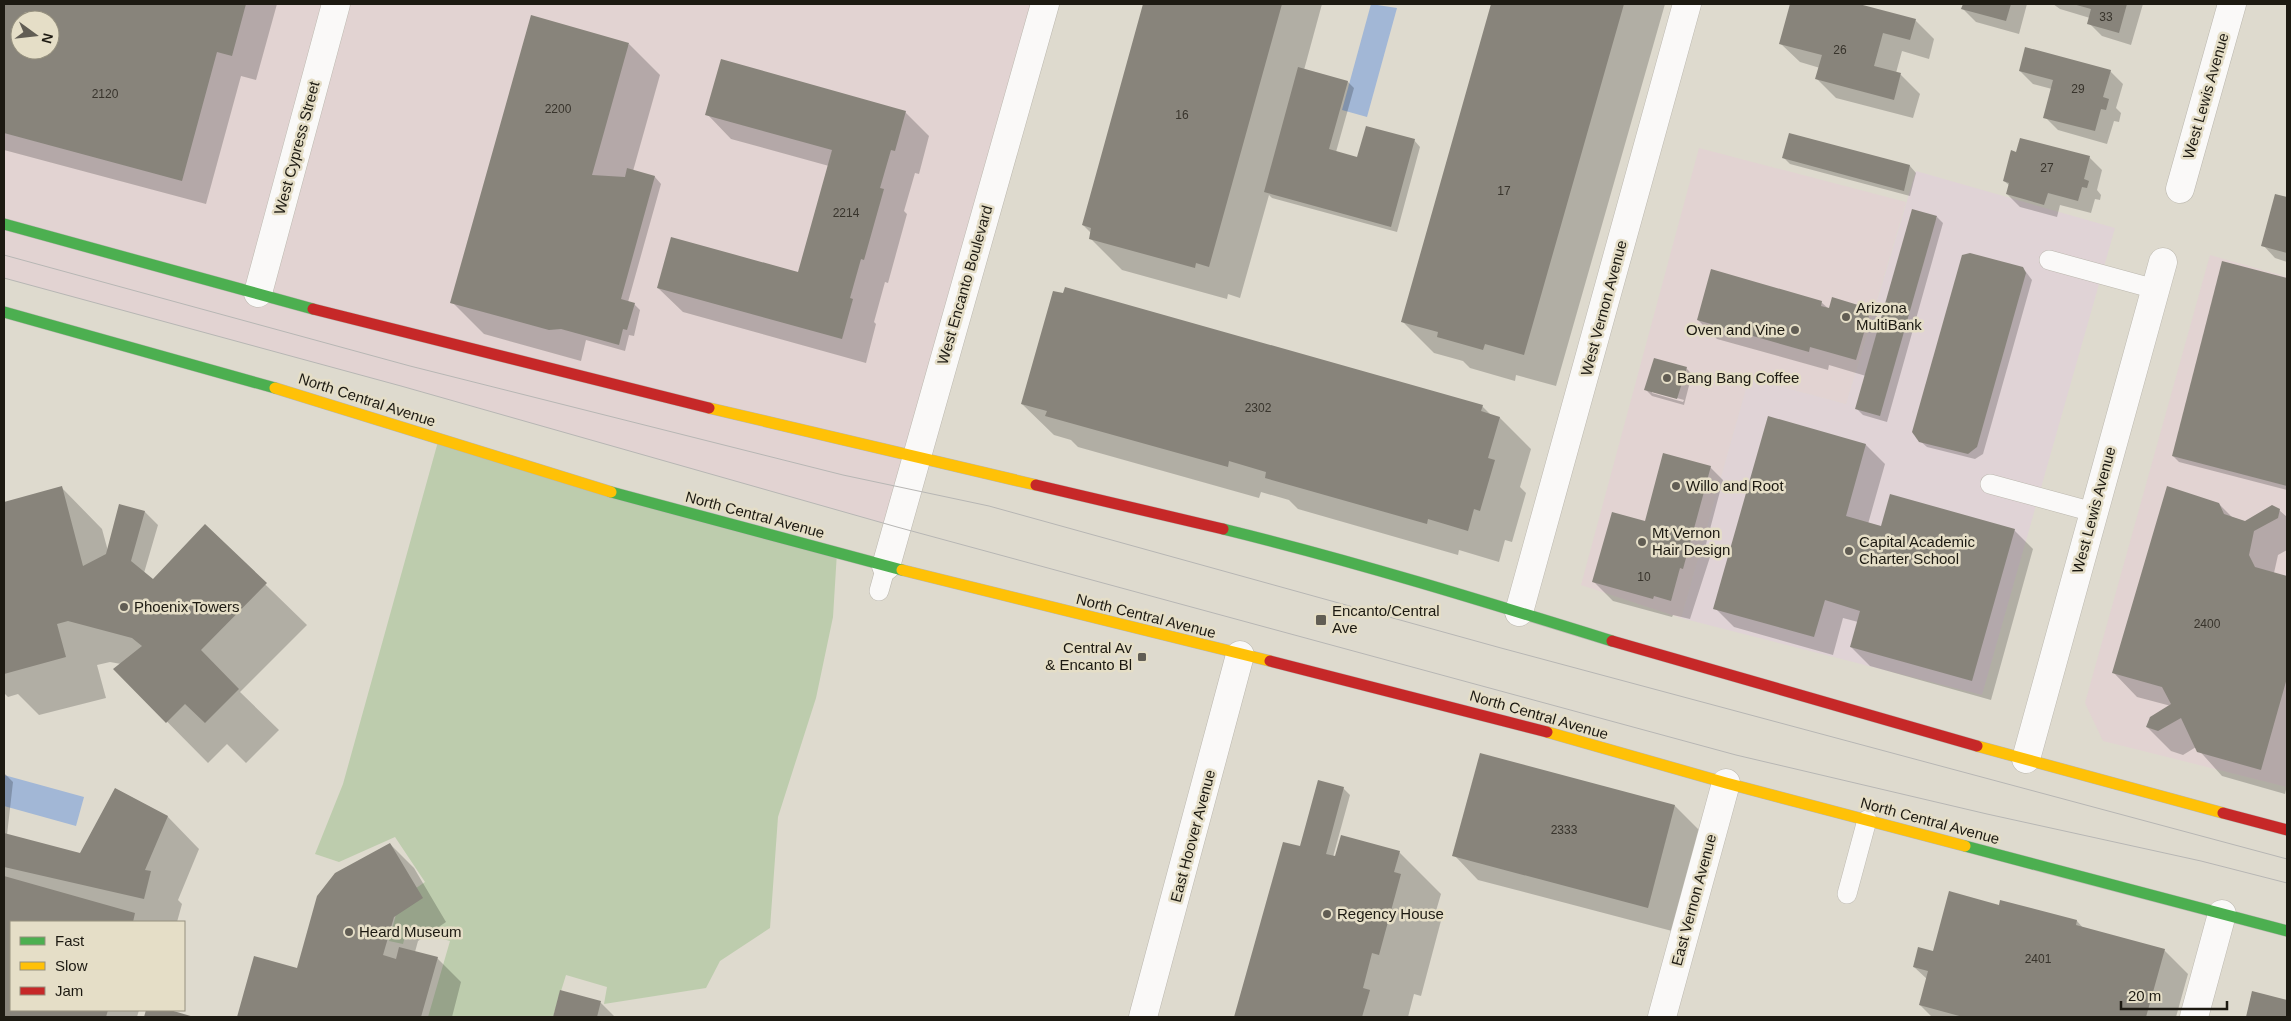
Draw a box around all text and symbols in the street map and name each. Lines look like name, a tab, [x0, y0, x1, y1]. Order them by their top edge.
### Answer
north arrow	[10, 10, 60, 60]
house number: 33	[2099, 10, 2113, 24]
text: N	[39, 31, 57, 45]
street label: West Lewis Avenue	[2179, 31, 2232, 161]
house number: 26	[1833, 43, 1847, 57]
street label: West Cypress Street	[271, 79, 323, 216]
house number: 29	[2071, 82, 2085, 96]
house number: 2120	[92, 87, 119, 101]
house number: 2200	[545, 102, 572, 116]
house number: 16	[1175, 108, 1189, 122]
house number: 27	[2040, 161, 2054, 175]
house number: 17	[1497, 184, 1511, 198]
street label: West Encanto Boulevard	[934, 203, 995, 366]
house number: 2214	[833, 206, 860, 220]
street label: West Vernon Avenue	[1577, 238, 1630, 377]
place label: Arizona MultiBank	[1856, 299, 1922, 333]
marker: Arizona MultiBank	[1840, 311, 1852, 323]
place label: Oven and Vine	[1686, 321, 1785, 338]
marker: Oven and Vine	[1789, 324, 1801, 336]
street label: North Central Avenue	[296, 369, 438, 430]
place label: Bang Bang Coffee	[1677, 369, 1799, 386]
marker: Bang Bang Coffee	[1661, 372, 1673, 384]
house number: 2302	[1245, 401, 1272, 415]
street label: West Lewis Avenue	[2068, 445, 2119, 575]
place label: Willo and Root	[1686, 477, 1784, 494]
marker: Willo and Root	[1670, 480, 1682, 492]
street label: North Central Avenue	[684, 488, 826, 541]
place label: Mt Vernon Hair Design	[1652, 524, 1730, 558]
place label: Capital Academic Charter School	[1859, 533, 1975, 567]
marker: Mt Vernon Hair Design	[1636, 536, 1648, 548]
marker: Capital Academic Charter School	[1843, 545, 1855, 557]
house number: 10	[1637, 570, 1651, 584]
street label: North Central Avenue	[1075, 590, 1218, 641]
place label: Phoenix Towers	[134, 598, 240, 615]
marker: Phoenix Towers	[118, 601, 130, 613]
place label: Encanto/Central Ave	[1332, 602, 1440, 636]
marker: Encanto/Central Ave	[1314, 613, 1328, 627]
house number: 2400	[2194, 617, 2221, 631]
place label: Central Av & Encanto Bl	[1045, 639, 1132, 673]
marker: Central Av & Encanto Bl	[1136, 651, 1148, 663]
street label: North Central Avenue	[1468, 687, 1610, 742]
street label: East Hoover Avenue	[1167, 768, 1218, 904]
street label: North Central Avenue	[1859, 794, 2001, 847]
house number: 2333	[1551, 823, 1578, 837]
street label: East Vernon Avenue	[1668, 832, 1719, 968]
place label: Regency House	[1337, 905, 1444, 922]
marker: Regency House	[1321, 908, 1333, 920]
legend	[10, 921, 185, 1011]
place label: Heard Museum	[359, 923, 462, 940]
marker: Heard Museum	[343, 926, 355, 938]
text: Fast	[55, 932, 85, 949]
house number: 2401	[2025, 952, 2052, 966]
text: Slow	[55, 957, 88, 974]
scale bar	[2121, 978, 2227, 1010]
text: Jam	[55, 982, 83, 999]
text: 20 m	[2128, 987, 2161, 1004]

